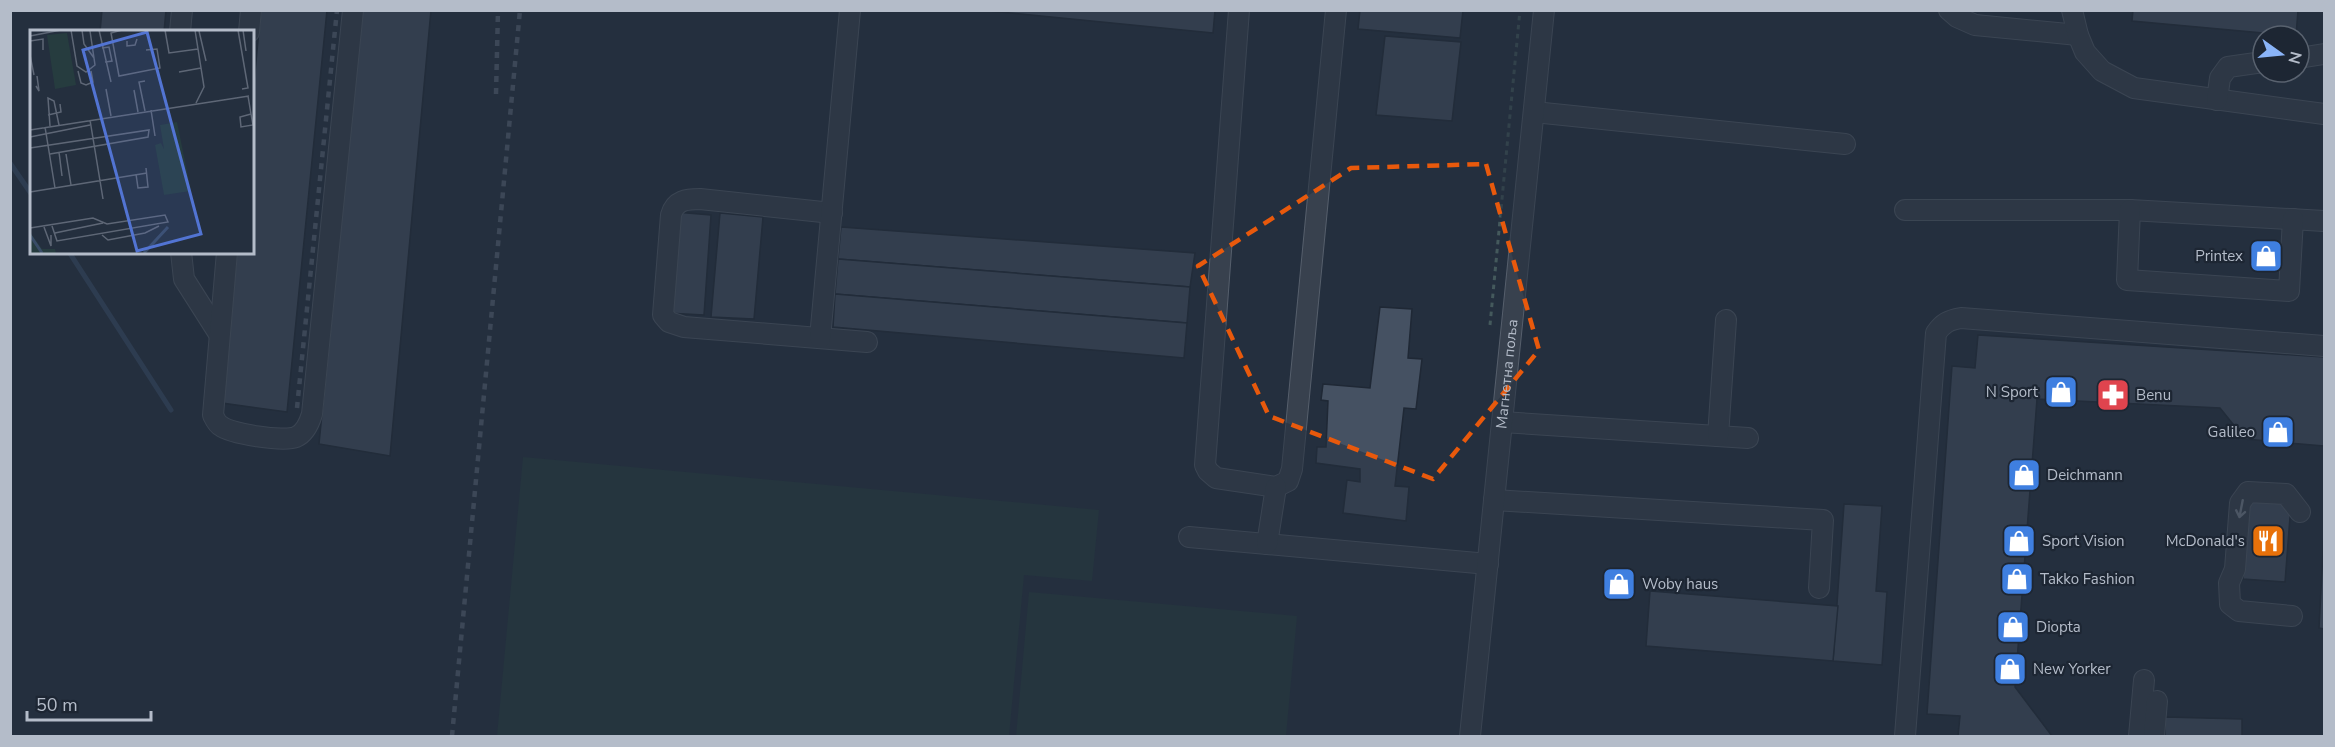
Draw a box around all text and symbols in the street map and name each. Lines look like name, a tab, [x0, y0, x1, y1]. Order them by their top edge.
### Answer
north arrow	[2251, 24, 2311, 84]
inset map	[30, 30, 254, 254]
text: N	[2282, 49, 2307, 66]
shop icon: Printex	[2248, 238, 2284, 274]
place label: Printex	[2195, 246, 2243, 266]
street label: Магнетна поља	[1491, 318, 1522, 430]
shop icon: N Sport	[2043, 374, 2079, 410]
pharmacy icon: Benu	[2095, 377, 2131, 413]
place label: N Sport	[1986, 382, 2039, 402]
place label: Benu	[2136, 385, 2171, 405]
shop icon: Galileo	[2260, 414, 2296, 450]
place label: Galileo	[2208, 422, 2255, 442]
shop icon: Deichmann	[2006, 457, 2042, 493]
place label: Deichmann	[2047, 465, 2123, 485]
one-way arrow	[2235, 499, 2246, 518]
shop icon: Sport Vision	[2001, 523, 2037, 559]
restaurant icon: McDonald's	[2250, 523, 2286, 559]
place label: Sport Vision	[2042, 531, 2125, 551]
place label: McDonald's	[2166, 531, 2245, 551]
shop icon: Takko Fashion	[1999, 561, 2035, 597]
shop icon: Woby haus	[1601, 566, 1637, 602]
place label: Takko Fashion	[2040, 569, 2135, 589]
place label: Woby haus	[1642, 574, 1718, 594]
shop icon: Diopta	[1995, 609, 2031, 645]
place label: Diopta	[2036, 617, 2081, 637]
shop icon: New Yorker	[1992, 651, 2028, 687]
place label: New Yorker	[2033, 659, 2111, 679]
scale bar	[27, 684, 152, 722]
text: 50 m	[36, 693, 78, 717]

